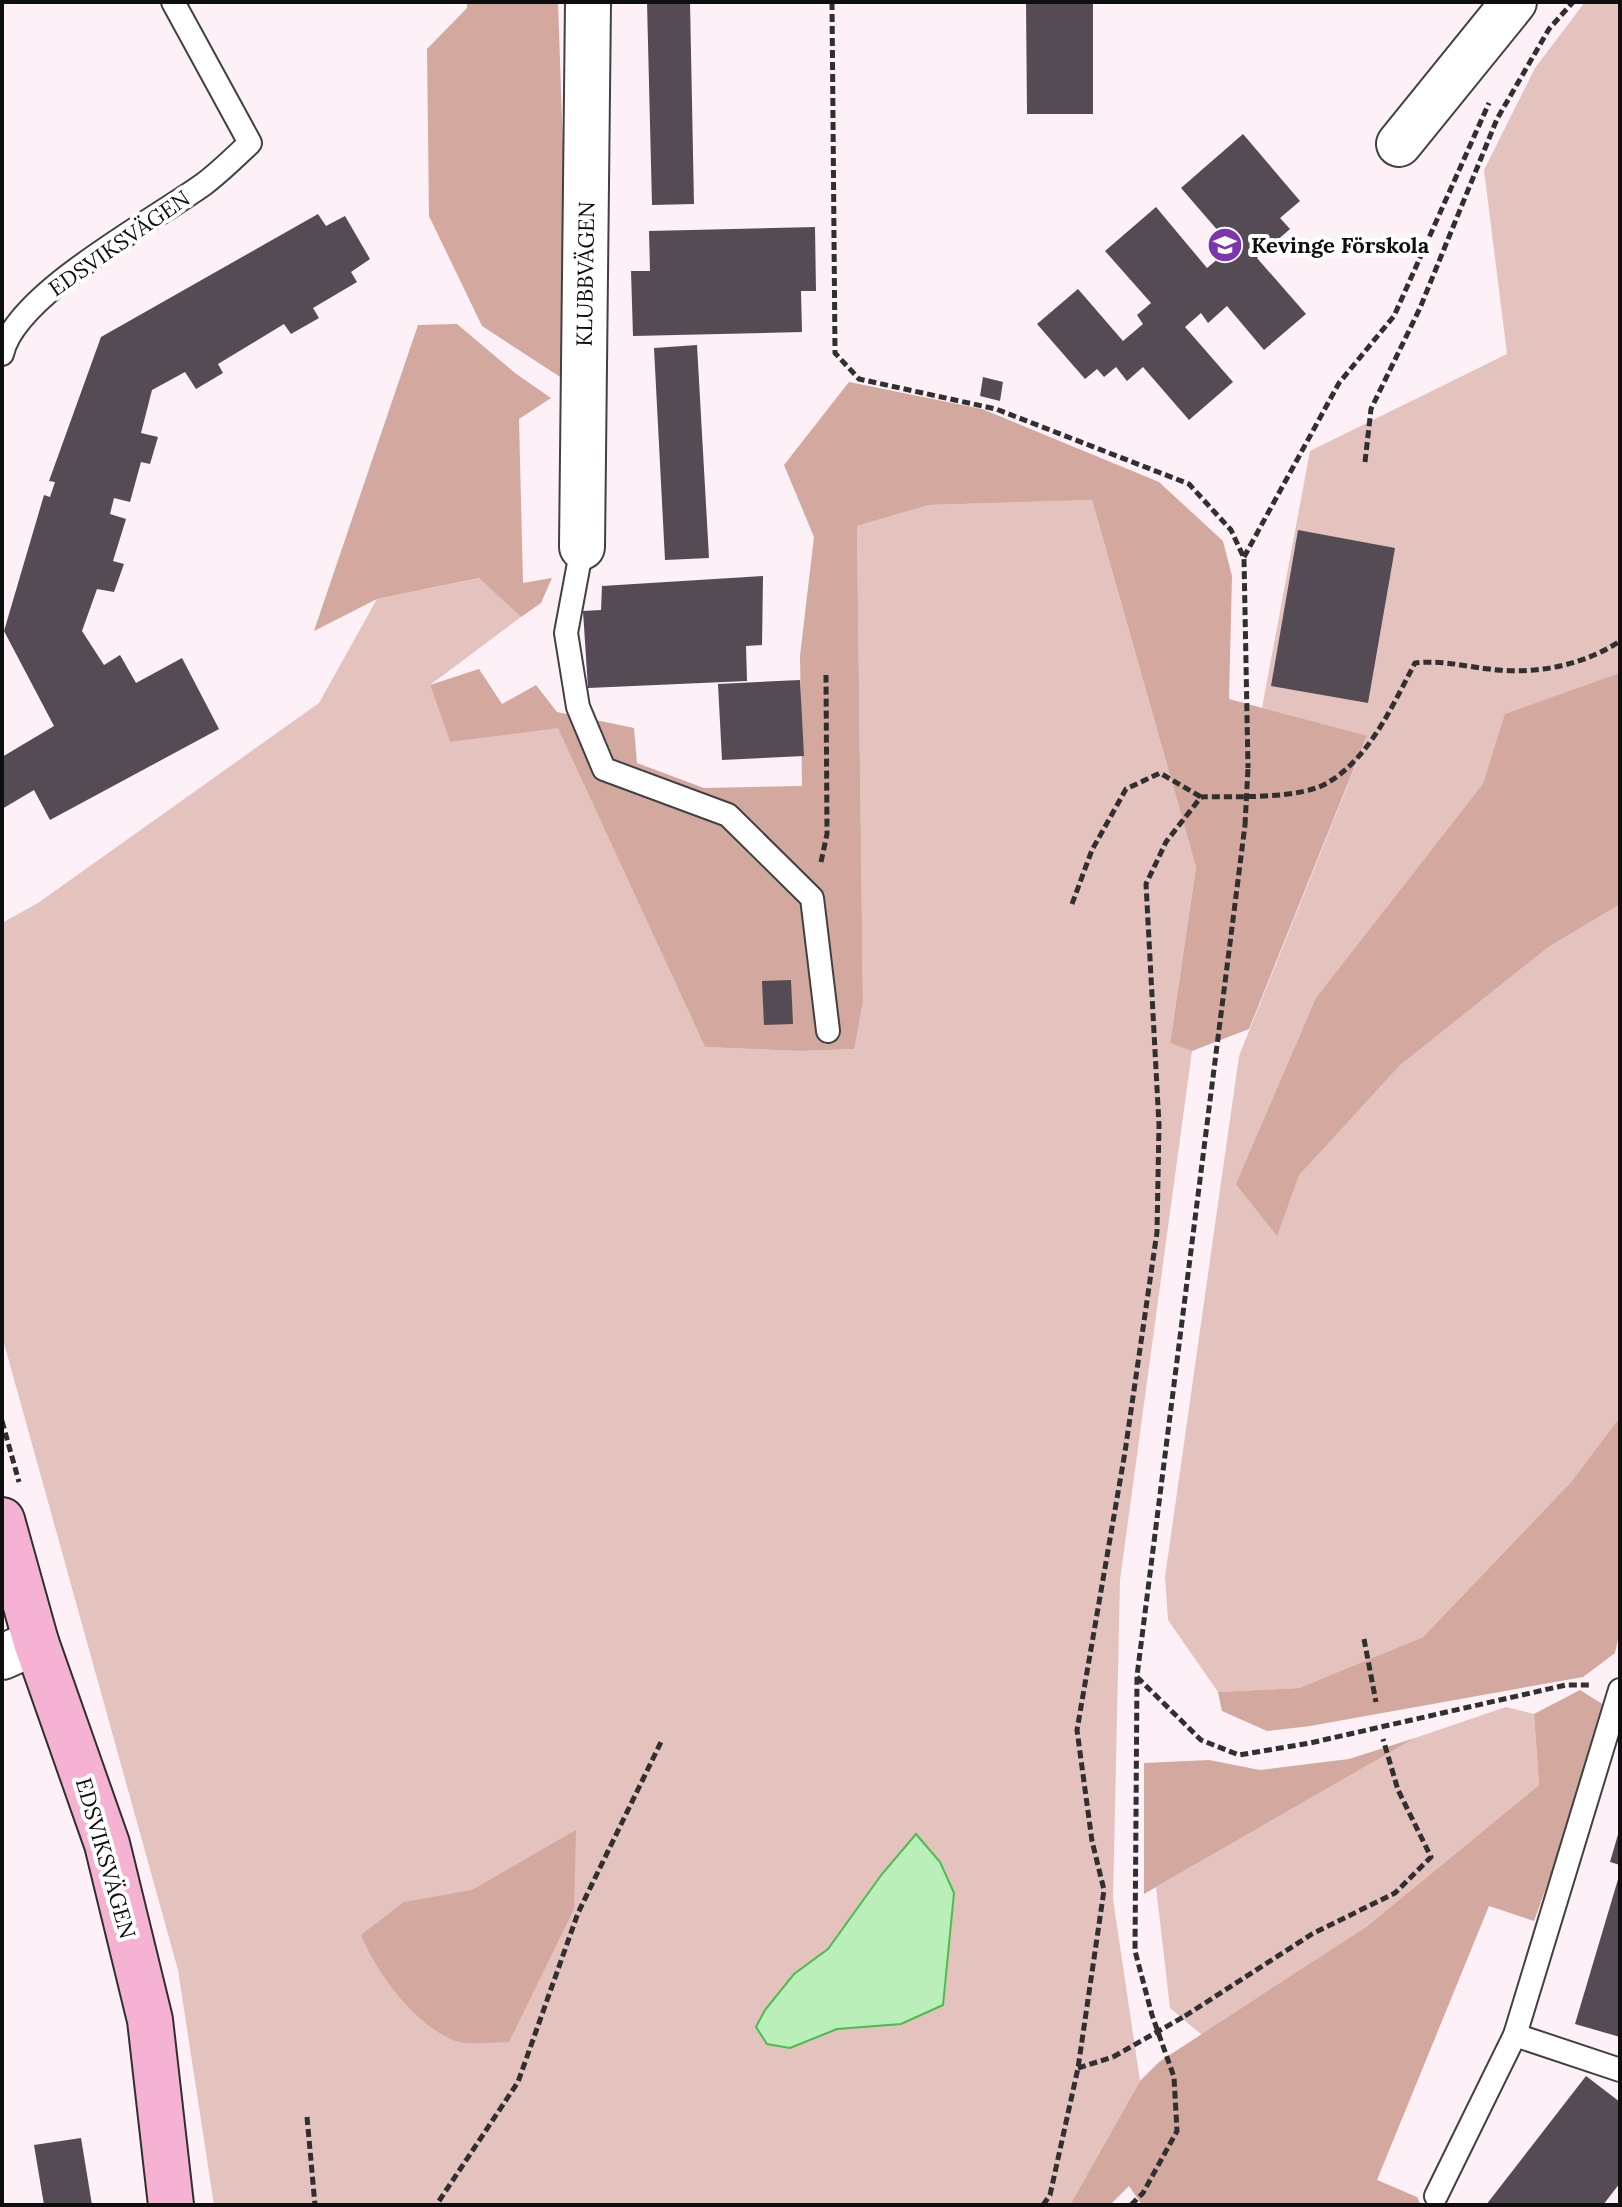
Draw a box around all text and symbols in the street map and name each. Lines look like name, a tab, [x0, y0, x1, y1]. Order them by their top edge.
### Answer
street label: EDSVIKSVÄGEN	[43, 184, 195, 302]
street label: KLUBBVÄGEN	[570, 201, 600, 347]
school or university icon: Kevinge Förskola	[1206, 226, 1244, 264]
place label: Kevinge Förskola	[1251, 231, 1430, 259]
street label: EDSVIKSVÄGEN	[70, 1774, 142, 1942]

